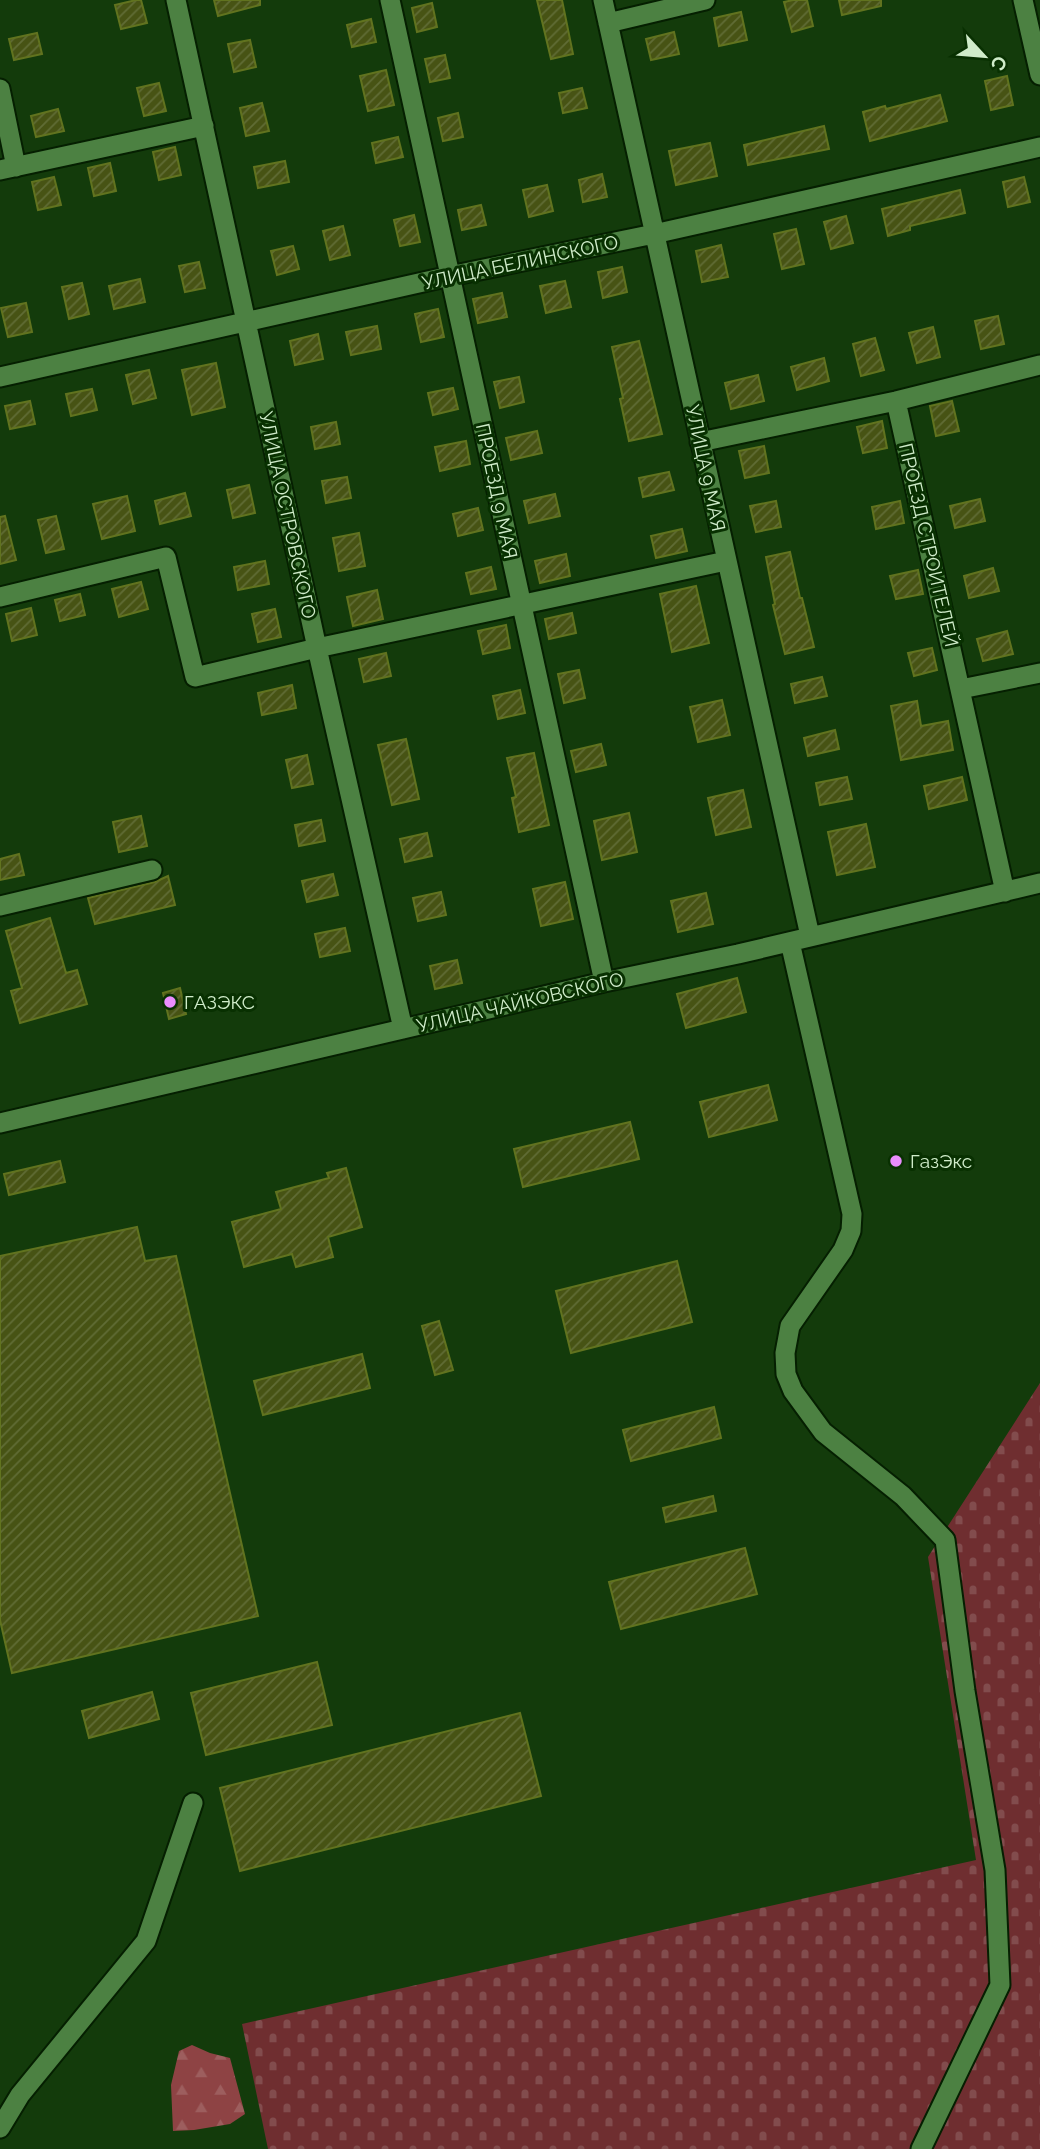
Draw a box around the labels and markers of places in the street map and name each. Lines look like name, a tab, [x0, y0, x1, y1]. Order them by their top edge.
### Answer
place label: ГАЗЭКС	[184, 991, 255, 1013]
marker: ГАЗЭКС	[162, 994, 178, 1010]
place label: ГазЭкс	[910, 1150, 972, 1172]
marker: ГазЭкс	[888, 1153, 904, 1169]

